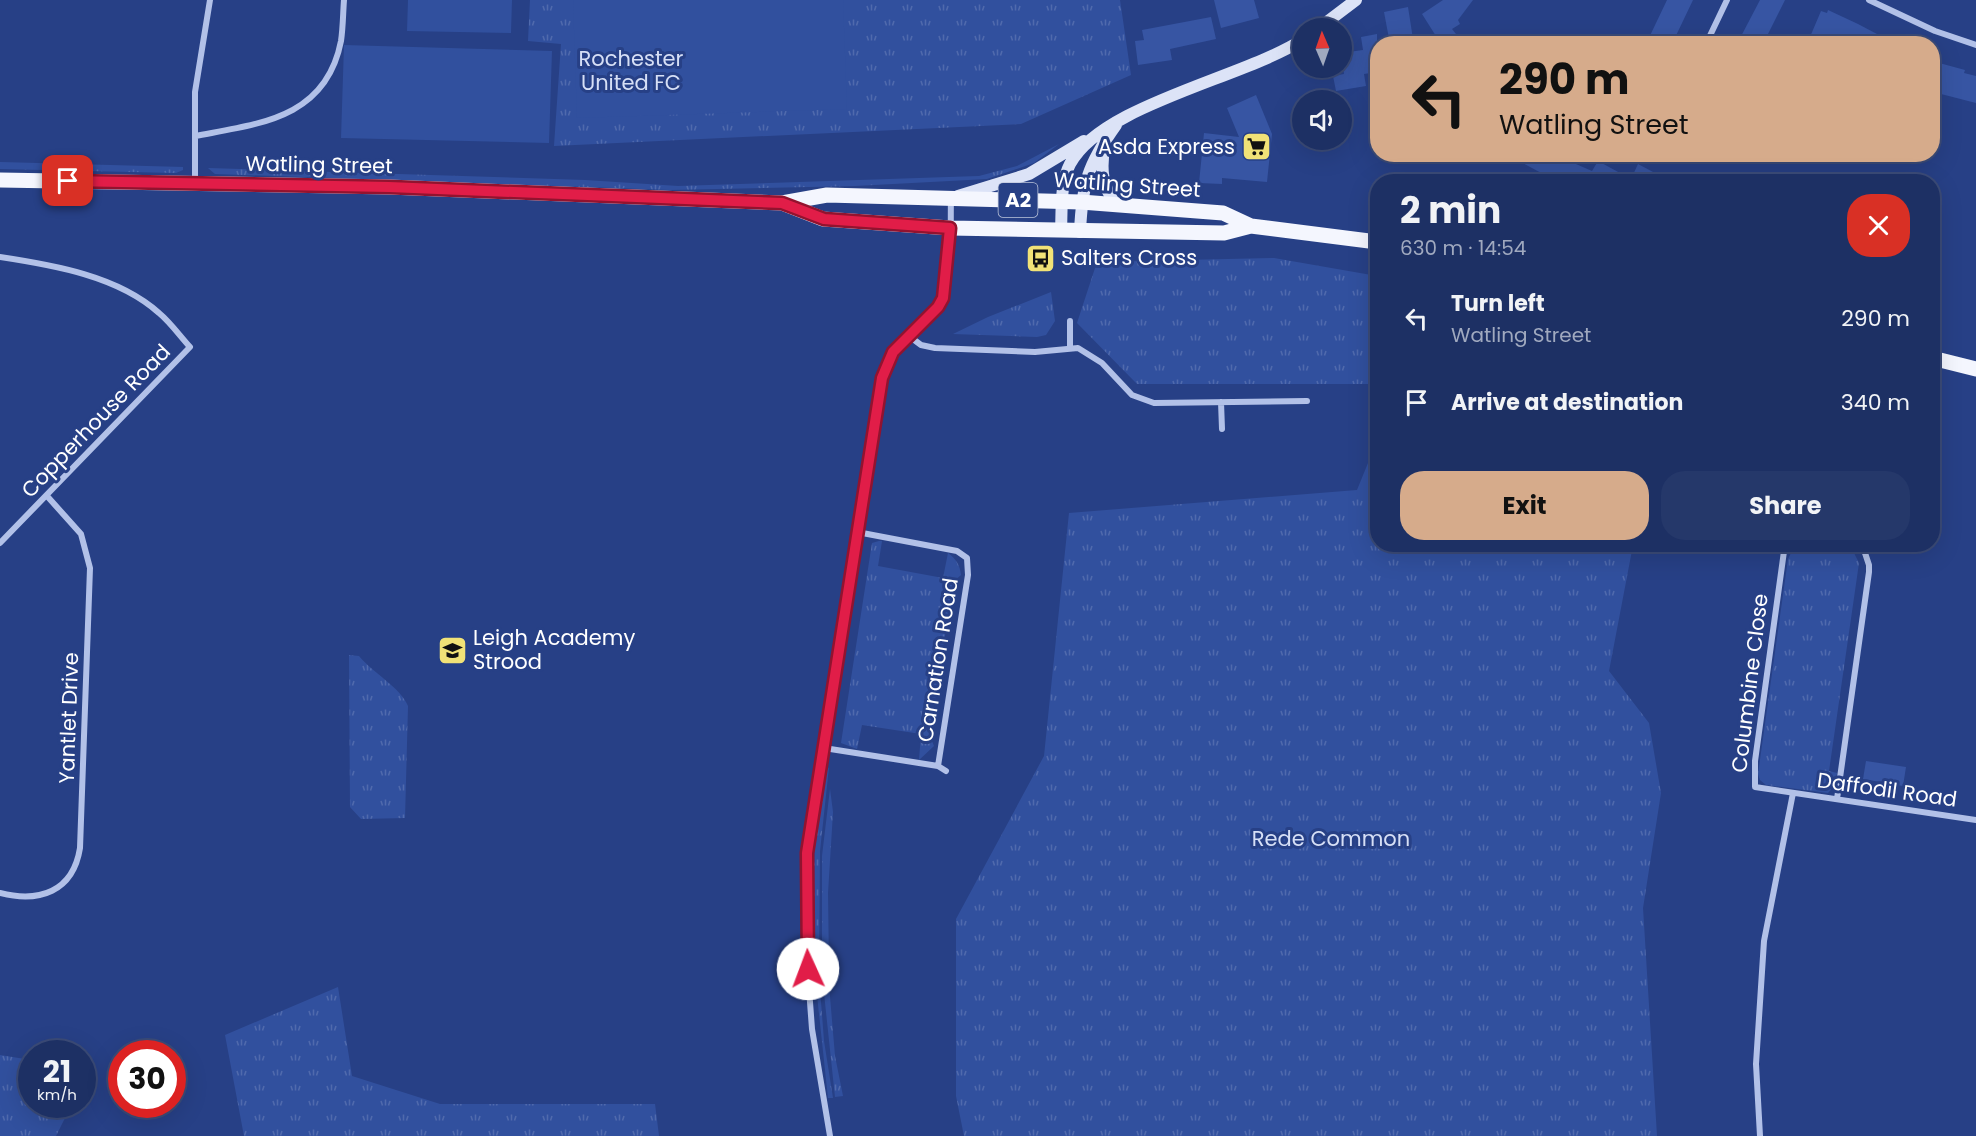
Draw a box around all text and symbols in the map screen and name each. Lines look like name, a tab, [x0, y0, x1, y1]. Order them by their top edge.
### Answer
north arrow	[1292, 18, 1352, 78]
map controls	[1292, 18, 1352, 150]
park label: Rochester United FC	[579, 44, 684, 97]
text: 290 m	[1499, 50, 1630, 109]
icon: left	[1400, 60, 1478, 138]
button: sound	[1292, 90, 1352, 150]
text: Watling Street	[1499, 106, 1689, 143]
supermarket icon: Asda Express	[1240, 131, 1272, 163]
place label: Asda Express	[1098, 132, 1235, 161]
street label: Watling Street	[245, 149, 393, 180]
pin	[42, 155, 93, 206]
icon: arrive	[51, 164, 84, 197]
street label: Watling Street	[1052, 165, 1202, 204]
road number: A2	[998, 183, 1038, 217]
text: 2 min	[1400, 185, 1501, 236]
button: close	[1847, 194, 1910, 257]
text: 630 m · 14:54	[1400, 234, 1526, 262]
bus stop icon: Salters Cross	[1024, 242, 1056, 274]
place label: Salters Cross	[1061, 243, 1197, 272]
text: Turn left	[1451, 288, 1545, 319]
icon: left	[1400, 302, 1433, 335]
text: 290 m	[1841, 303, 1910, 334]
text: Watling Street	[1451, 321, 1591, 349]
street label: Copperhouse Road	[15, 337, 177, 504]
icon: arrive	[1400, 386, 1433, 419]
text: Arrive at destination	[1451, 387, 1683, 418]
text: 340 m	[1841, 387, 1910, 418]
button: Exit	[1400, 471, 1649, 540]
button: Share	[1661, 471, 1910, 540]
street label: Carnation Road	[910, 576, 965, 744]
street label: Columbine Close	[1724, 592, 1775, 774]
place label: Leigh Academy Strood	[473, 623, 635, 676]
school or university icon: Leigh Academy Strood	[436, 634, 468, 666]
street label: Yantlet Drive	[52, 652, 85, 784]
street label: Daffodil Road	[1815, 765, 1959, 814]
park label: Rede Common	[1252, 824, 1410, 853]
position arrow	[776, 937, 840, 1001]
speed limit sign: 30	[108, 1040, 186, 1118]
text: 21	[43, 1050, 71, 1093]
text: km/h	[37, 1084, 77, 1105]

